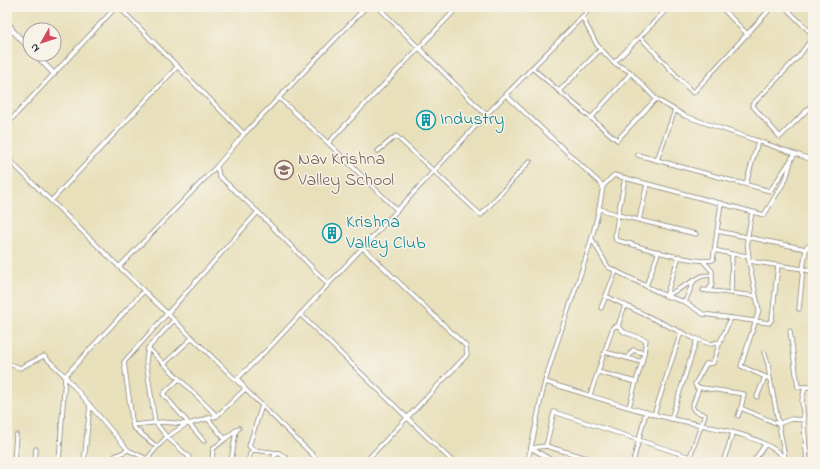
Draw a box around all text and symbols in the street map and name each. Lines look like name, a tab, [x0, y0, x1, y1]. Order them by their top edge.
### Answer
north arrow	[22, 22, 62, 62]
text: N	[26, 40, 44, 56]
place label: Industry	[440, 107, 504, 133]
building icon: Industry	[415, 109, 437, 131]
place label: Nav Krishna Valley School	[297, 147, 394, 194]
school or university icon: Nav Krishna Valley School	[273, 159, 295, 181]
place label: Krishna Valley Club	[345, 210, 426, 257]
building icon: Krishna Valley Club	[321, 222, 343, 244]

